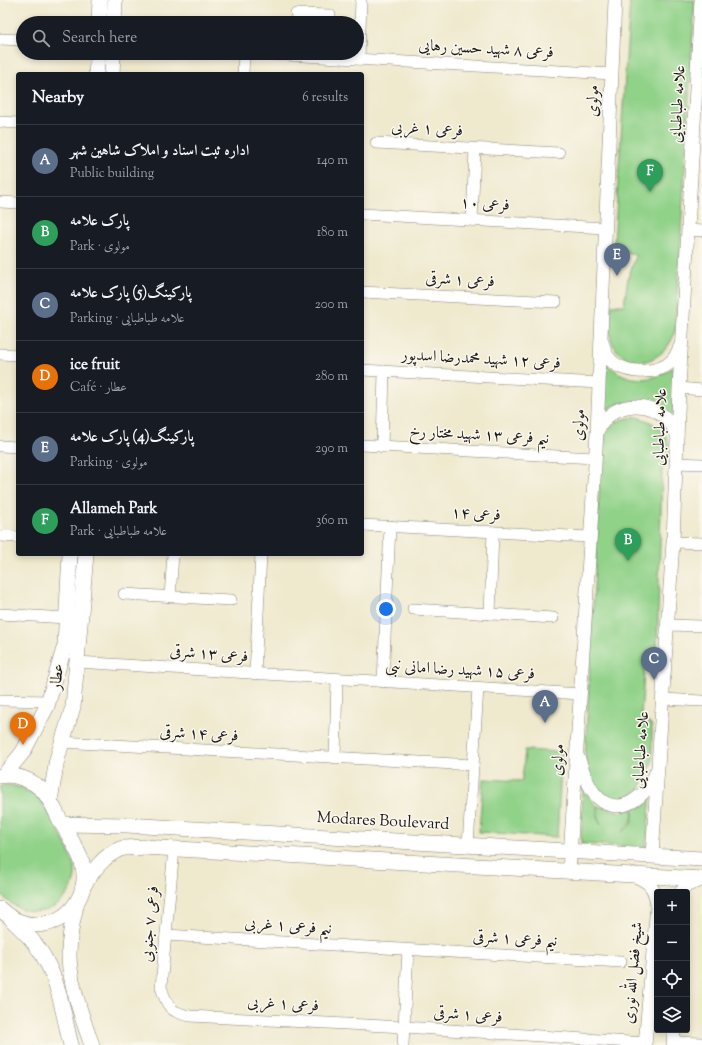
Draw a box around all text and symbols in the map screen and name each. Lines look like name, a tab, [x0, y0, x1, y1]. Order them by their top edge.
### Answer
search box	[16, 16, 364, 60]
icon: search	[30, 27, 52, 49]
text: Search here	[62, 28, 137, 49]
street label: فرعی ۸ شهید حسین رهایی	[418, 35, 554, 65]
street label: علامه طباطبایی	[665, 64, 693, 144]
street label: مولوی	[582, 84, 606, 118]
text: Nearby	[32, 86, 84, 110]
text: 6 results	[302, 89, 348, 107]
street label: فرعی ۱ غربی	[390, 117, 464, 143]
text: اداره ثبت اسناد و املاک شاهین شهر	[70, 141, 249, 162]
text: A	[40, 152, 50, 170]
text: 140 m	[317, 152, 348, 170]
pin: F	[637, 159, 663, 192]
text: Public building	[70, 165, 154, 183]
street label: فرعی ۱۰	[460, 192, 510, 218]
text: پارک علامه	[70, 211, 129, 232]
text: B	[41, 224, 49, 242]
text: 180 m	[317, 224, 348, 242]
text: Park · مولوی	[70, 238, 130, 256]
pin: E	[604, 243, 630, 276]
street label: فرعی ۱ شرقی	[425, 268, 495, 294]
text: پارکینگ(5) پارک علامه	[70, 283, 191, 304]
text: C	[40, 296, 50, 314]
text: 200 m	[315, 296, 348, 314]
text: Parking · علامه طباطبایی	[70, 310, 185, 328]
street label: فرعی ۱۲ شهید محمدرضا اسدپور	[399, 344, 561, 376]
text: ice fruit	[70, 355, 120, 376]
text: D	[40, 368, 50, 386]
text: 280 m	[315, 368, 348, 386]
text: Café · عطار	[70, 379, 127, 397]
street label: علامه طباطبایی	[648, 388, 674, 466]
street label: مولوی	[568, 408, 592, 442]
street label: نیم فرعی ۱۳ شهید مختار رخ	[408, 421, 550, 454]
text: پارکینگ(4) پارک علامه	[70, 427, 194, 448]
text: E	[41, 440, 49, 458]
text: 290 m	[315, 440, 348, 458]
text: Parking · مولوی	[70, 454, 148, 472]
text: Allameh Park	[70, 499, 157, 520]
street label: فرعی ۱۴	[451, 502, 501, 528]
text: F	[41, 512, 49, 530]
text: 360 m	[316, 512, 348, 530]
text: Park · علامه طباطبایی	[70, 523, 167, 541]
pin: B	[615, 528, 641, 561]
your location	[376, 599, 396, 619]
street label: فرعی ۱۳ شرقی	[169, 641, 249, 669]
pin: C	[641, 647, 667, 680]
street label: فرعی ۱۵ شهید رضا امانی نبی	[384, 656, 536, 686]
street label: عطار	[45, 663, 71, 693]
pin: A	[532, 690, 558, 723]
street label: علامه طباطبایی	[628, 710, 656, 790]
pin: D	[10, 712, 36, 745]
street label: فرعی ۱۴ شرقی	[159, 721, 239, 749]
street label: مولوی	[546, 743, 572, 777]
street label: Modares Boulevard	[316, 807, 450, 837]
street label: فرعی ۷ جنوبی	[136, 885, 166, 963]
map controls	[654, 889, 690, 1033]
button: +	[654, 889, 690, 925]
street label: نیم فرعی ۱ غربی	[243, 912, 332, 945]
street label: شیخ فضل الله نوری	[615, 921, 651, 1025]
button: −	[654, 925, 690, 961]
street label: نیم فرعی ۱ شرقی	[472, 926, 558, 957]
button: locate	[654, 961, 690, 997]
street label: فرعی ۱ غربی	[246, 992, 320, 1018]
button: layers	[654, 997, 690, 1033]
street label: فرعی ۱ شرقی	[433, 1002, 503, 1030]

